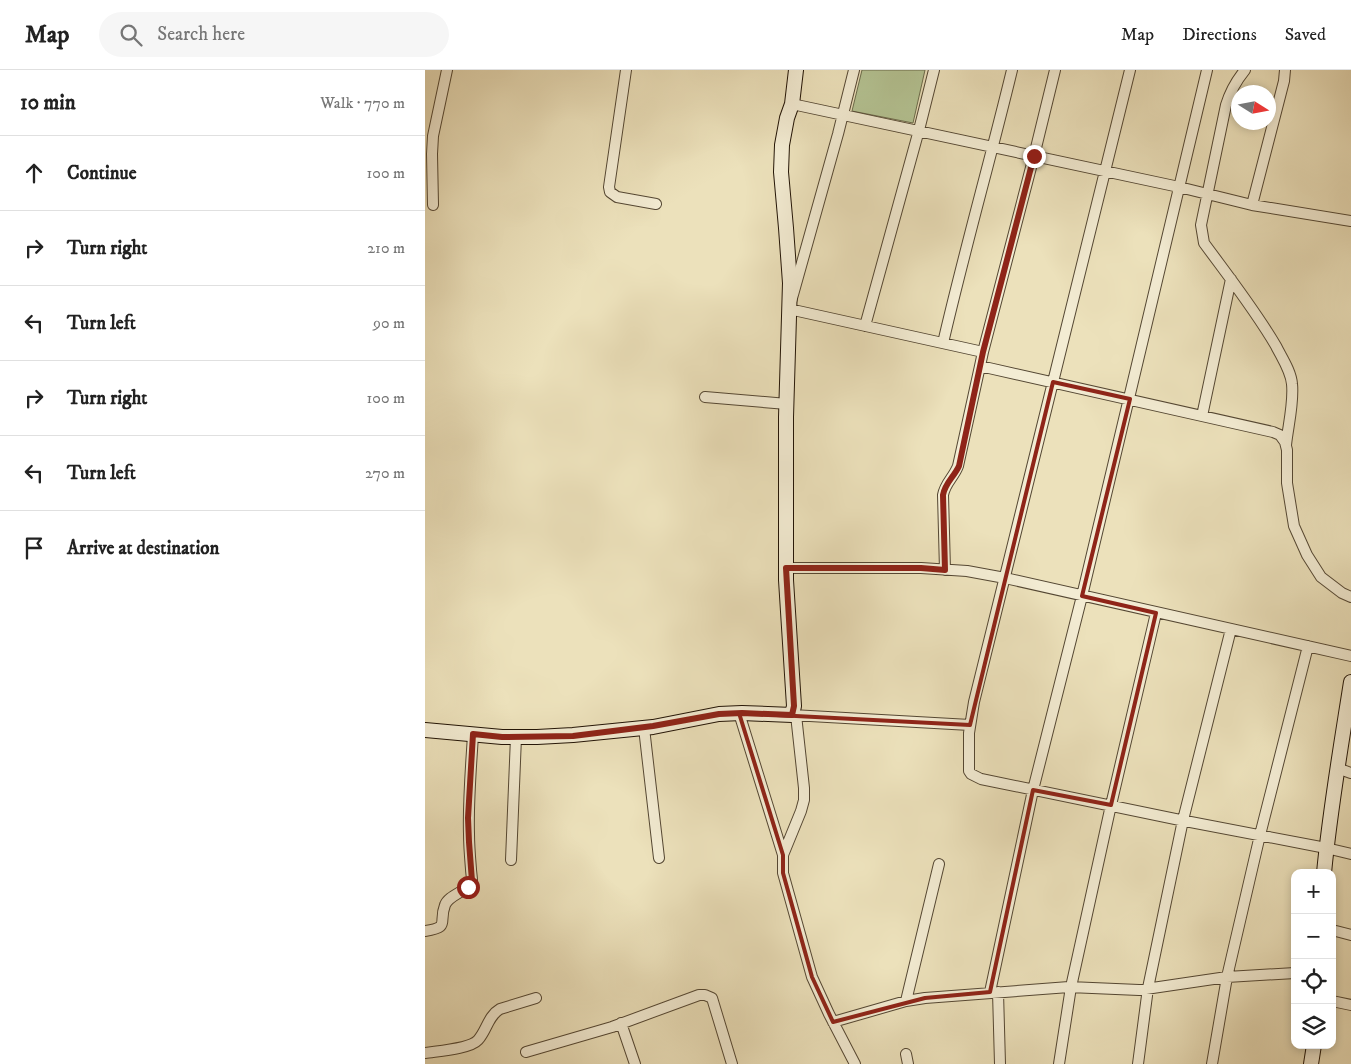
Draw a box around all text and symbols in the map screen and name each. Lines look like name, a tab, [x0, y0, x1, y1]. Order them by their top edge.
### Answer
search box	[99, 12, 449, 57]
text: Map	[25, 20, 69, 50]
icon: search	[117, 21, 145, 49]
text: Search here	[157, 23, 245, 46]
text: Map	[1121, 24, 1154, 46]
text: Directions	[1182, 24, 1257, 46]
text: Saved	[1285, 24, 1326, 46]
north arrow	[1231, 85, 1276, 130]
text: 10 min	[20, 90, 76, 116]
text: Walk · 770 m	[320, 93, 405, 113]
route end	[1023, 145, 1046, 168]
icon: ahead	[20, 159, 48, 187]
text: Continue	[67, 162, 137, 185]
text: 100 m	[367, 163, 405, 183]
icon: right	[20, 234, 48, 262]
text: Turn right	[67, 237, 147, 260]
text: 210 m	[367, 238, 405, 258]
icon: left	[20, 309, 48, 337]
text: Turn left	[67, 312, 136, 335]
text: 90 m	[373, 313, 405, 333]
icon: right	[20, 384, 48, 412]
text: Turn right	[67, 387, 147, 410]
text: 100 m	[367, 388, 405, 408]
icon: left	[20, 459, 48, 487]
text: Turn left	[67, 462, 136, 485]
text: 270 m	[365, 463, 405, 483]
icon: arrive	[20, 534, 48, 562]
text: Arrive at destination	[67, 537, 219, 560]
map controls	[1291, 869, 1336, 1049]
button: +	[1291, 869, 1336, 914]
route start	[457, 876, 480, 899]
button: −	[1291, 914, 1336, 959]
button: locate	[1291, 959, 1336, 1004]
button: layers	[1291, 1004, 1336, 1049]

